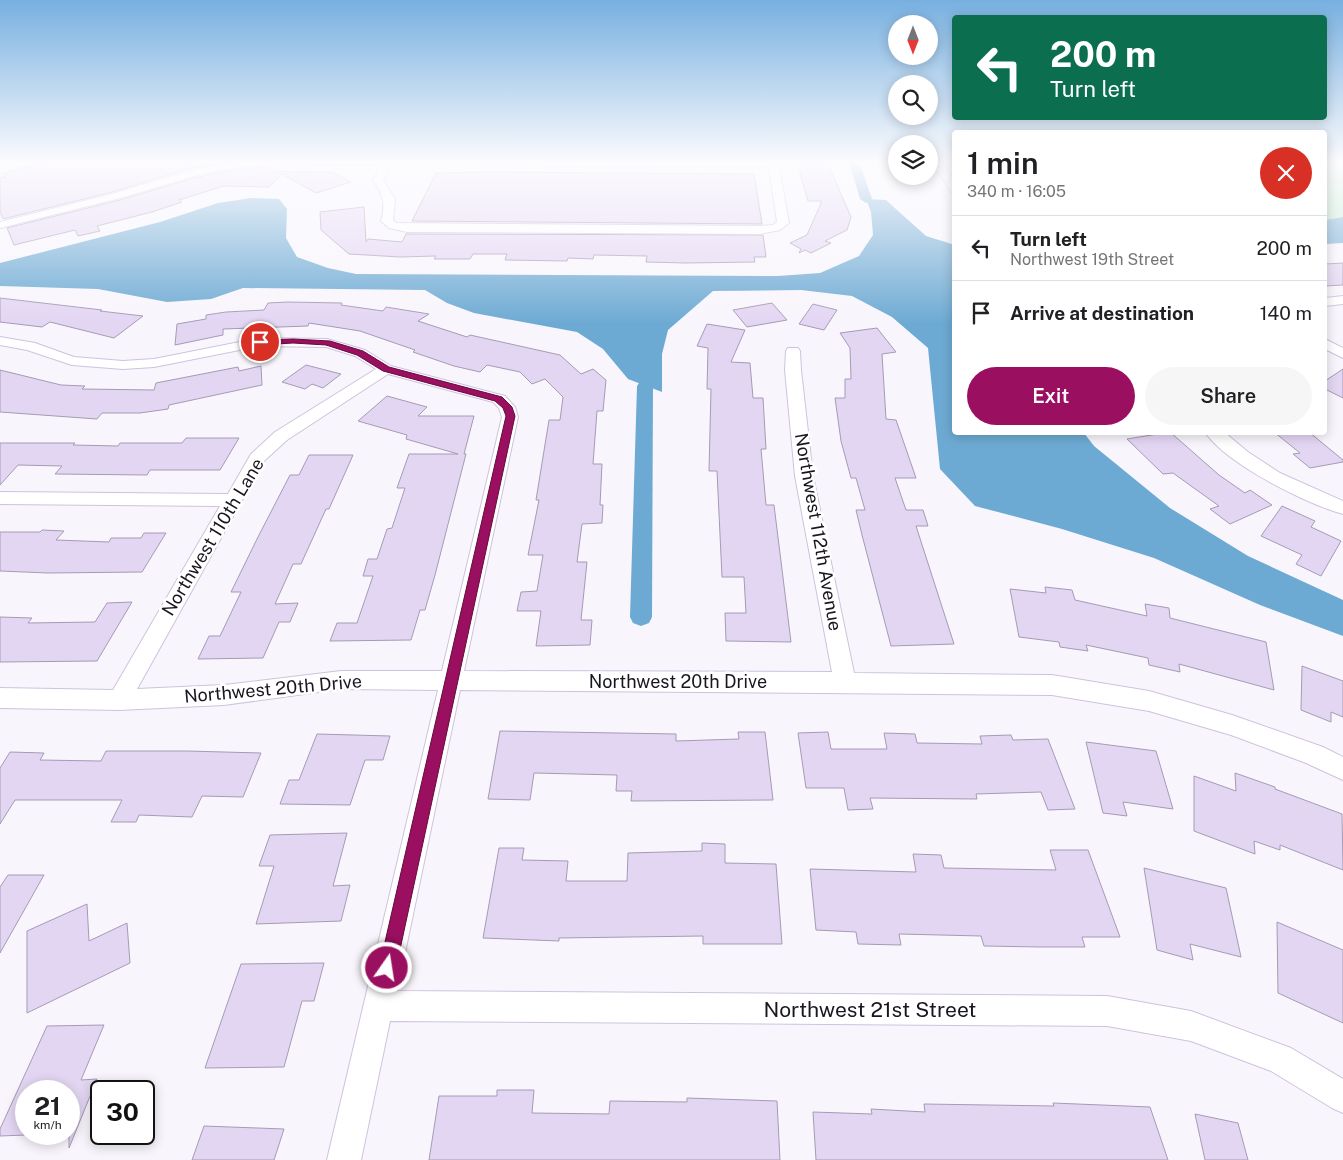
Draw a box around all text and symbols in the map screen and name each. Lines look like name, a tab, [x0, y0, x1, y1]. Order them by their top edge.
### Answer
north arrow	[888, 15, 938, 65]
map controls	[888, 15, 938, 185]
text: 200 m	[1050, 34, 1156, 75]
icon: left	[967, 35, 1032, 100]
button: search	[888, 75, 938, 125]
text: Turn left	[1050, 76, 1136, 102]
button: layers	[888, 135, 938, 185]
text: 1 min	[967, 145, 1038, 181]
button: close	[1260, 147, 1312, 199]
text: 340 m · 16:05	[967, 182, 1066, 201]
text: Turn left	[1010, 228, 1087, 250]
icon: left	[967, 234, 995, 262]
text: 200 m	[1256, 237, 1312, 259]
text: Northwest 19th Street	[1010, 250, 1174, 269]
icon: arrive	[967, 299, 995, 327]
text: Arrive at destination	[1010, 302, 1194, 324]
text: 140 m	[1260, 302, 1312, 324]
pin	[239, 321, 281, 363]
icon: arrive	[246, 328, 274, 356]
button: Exit	[967, 367, 1135, 425]
button: Share	[1145, 367, 1312, 425]
street label: Northwest 112th Avenue	[791, 431, 846, 633]
street label: Northwest 110th Lane	[157, 454, 268, 619]
street label: Northwest 20th Drive	[183, 670, 363, 707]
street label: Northwest 20th Drive	[589, 671, 767, 692]
position arrow	[360, 941, 412, 993]
street label: Northwest 21st Street	[763, 997, 977, 1022]
speed limit sign: 30	[90, 1080, 155, 1145]
text: 21	[34, 1091, 61, 1121]
text: km/h	[33, 1118, 62, 1132]

